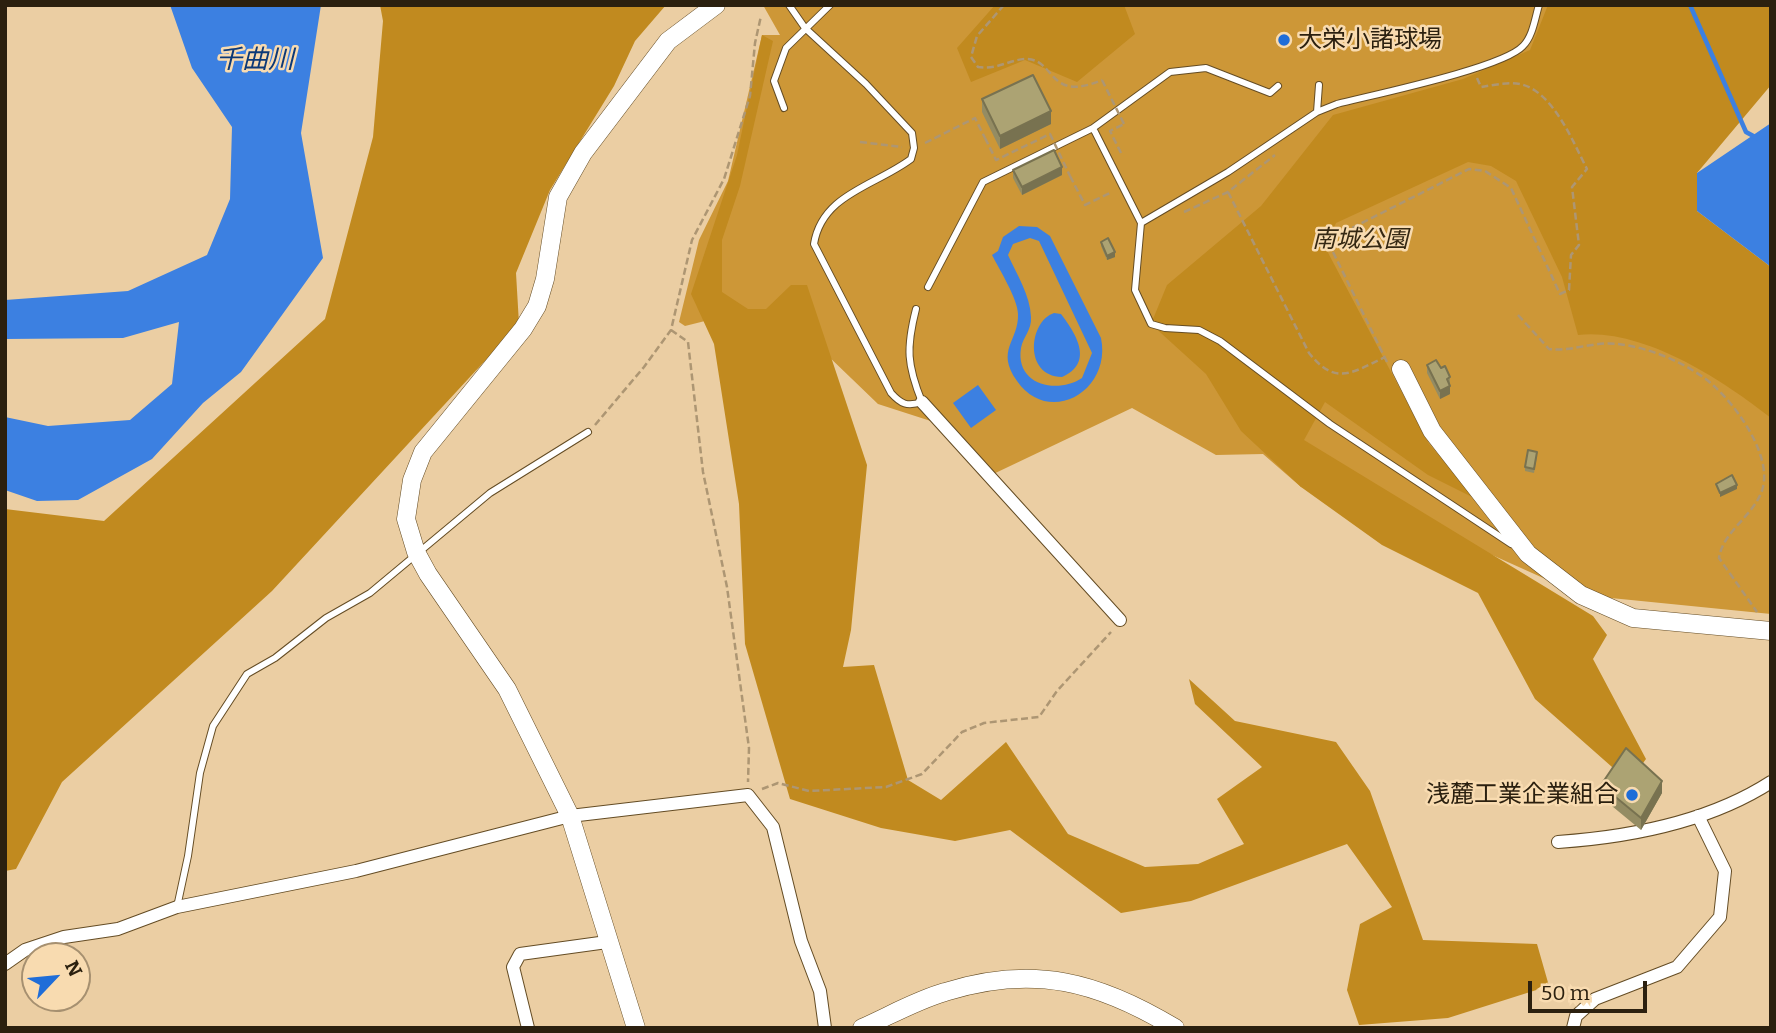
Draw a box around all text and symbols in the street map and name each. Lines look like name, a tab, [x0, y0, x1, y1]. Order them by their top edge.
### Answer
place label: 大栄小諸球場	[1298, 26, 1442, 54]
marker: 大栄小諸球場	[1276, 32, 1292, 48]
water label: 千曲川	[216, 45, 294, 77]
park label: 南城公園	[1312, 226, 1408, 254]
place label: 浅麓工業企業組合	[1426, 781, 1618, 809]
marker: 浅麓工業企業組合	[1624, 787, 1640, 803]
north arrow	[21, 942, 91, 1012]
text: N	[60, 957, 87, 980]
scale bar	[1531, 967, 1650, 1011]
text: 50 m	[1541, 980, 1590, 1006]

